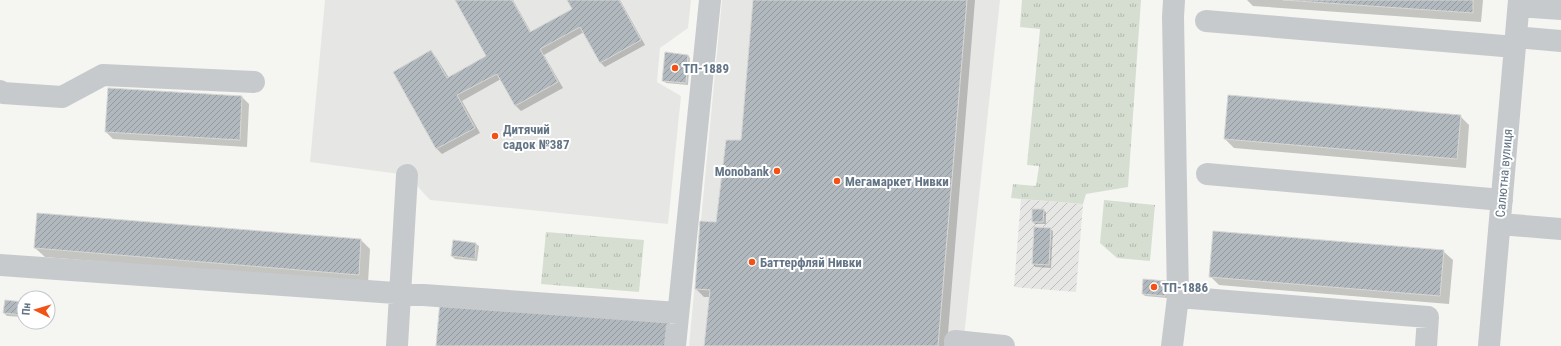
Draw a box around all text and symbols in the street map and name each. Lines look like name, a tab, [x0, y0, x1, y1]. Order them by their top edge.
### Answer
place label: ТП-1889	[683, 61, 729, 76]
marker: ТП-1889	[670, 63, 680, 73]
place label: Дитячий садок №387	[503, 122, 570, 152]
street label: Салютна вулиця	[1493, 128, 1515, 218]
marker: Дитячий садок №387	[490, 131, 500, 141]
place label: Monobank	[715, 164, 770, 179]
marker: Monobank	[772, 166, 782, 176]
place label: Мегамаркет Нивки	[845, 174, 949, 189]
marker: Мегамаркет Нивки	[832, 176, 842, 186]
place label: Баттерфляй Нивки	[760, 255, 862, 270]
marker: Баттерфляй Нивки	[747, 257, 757, 267]
place label: ТП-1886	[1162, 280, 1208, 295]
marker: ТП-1886	[1149, 282, 1159, 292]
north arrow	[16, 290, 56, 330]
text: Пн	[20, 302, 34, 316]

